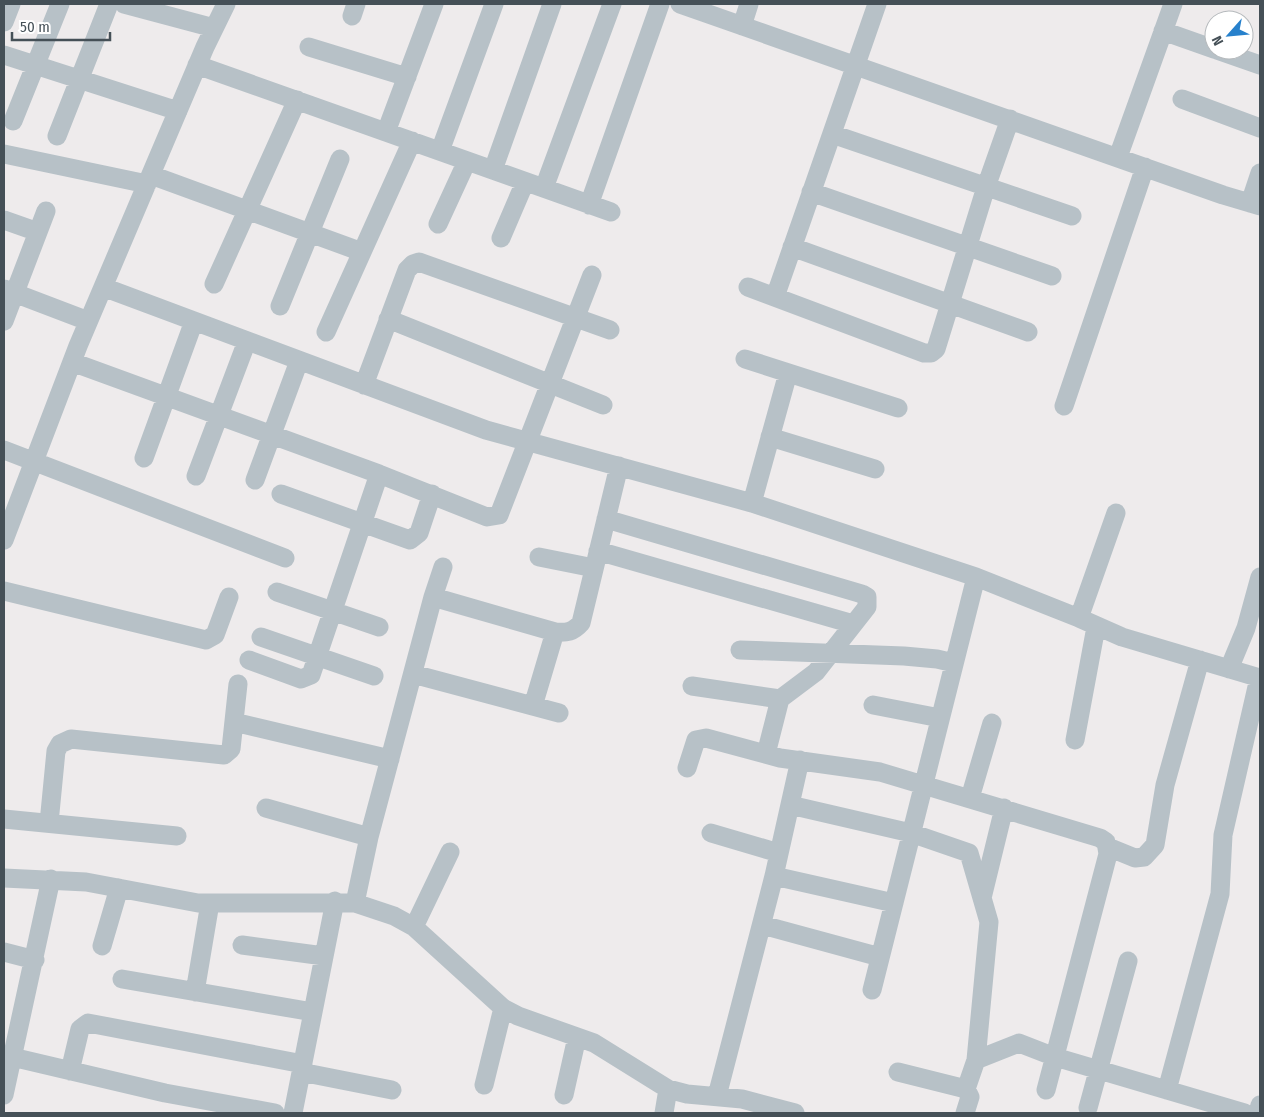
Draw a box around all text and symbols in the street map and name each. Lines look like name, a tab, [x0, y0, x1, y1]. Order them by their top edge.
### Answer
scale bar	[12, 10, 110, 42]
north arrow	[1204, 10, 1254, 60]
text: 50 m	[20, 18, 50, 36]
text: N	[1208, 33, 1227, 48]

